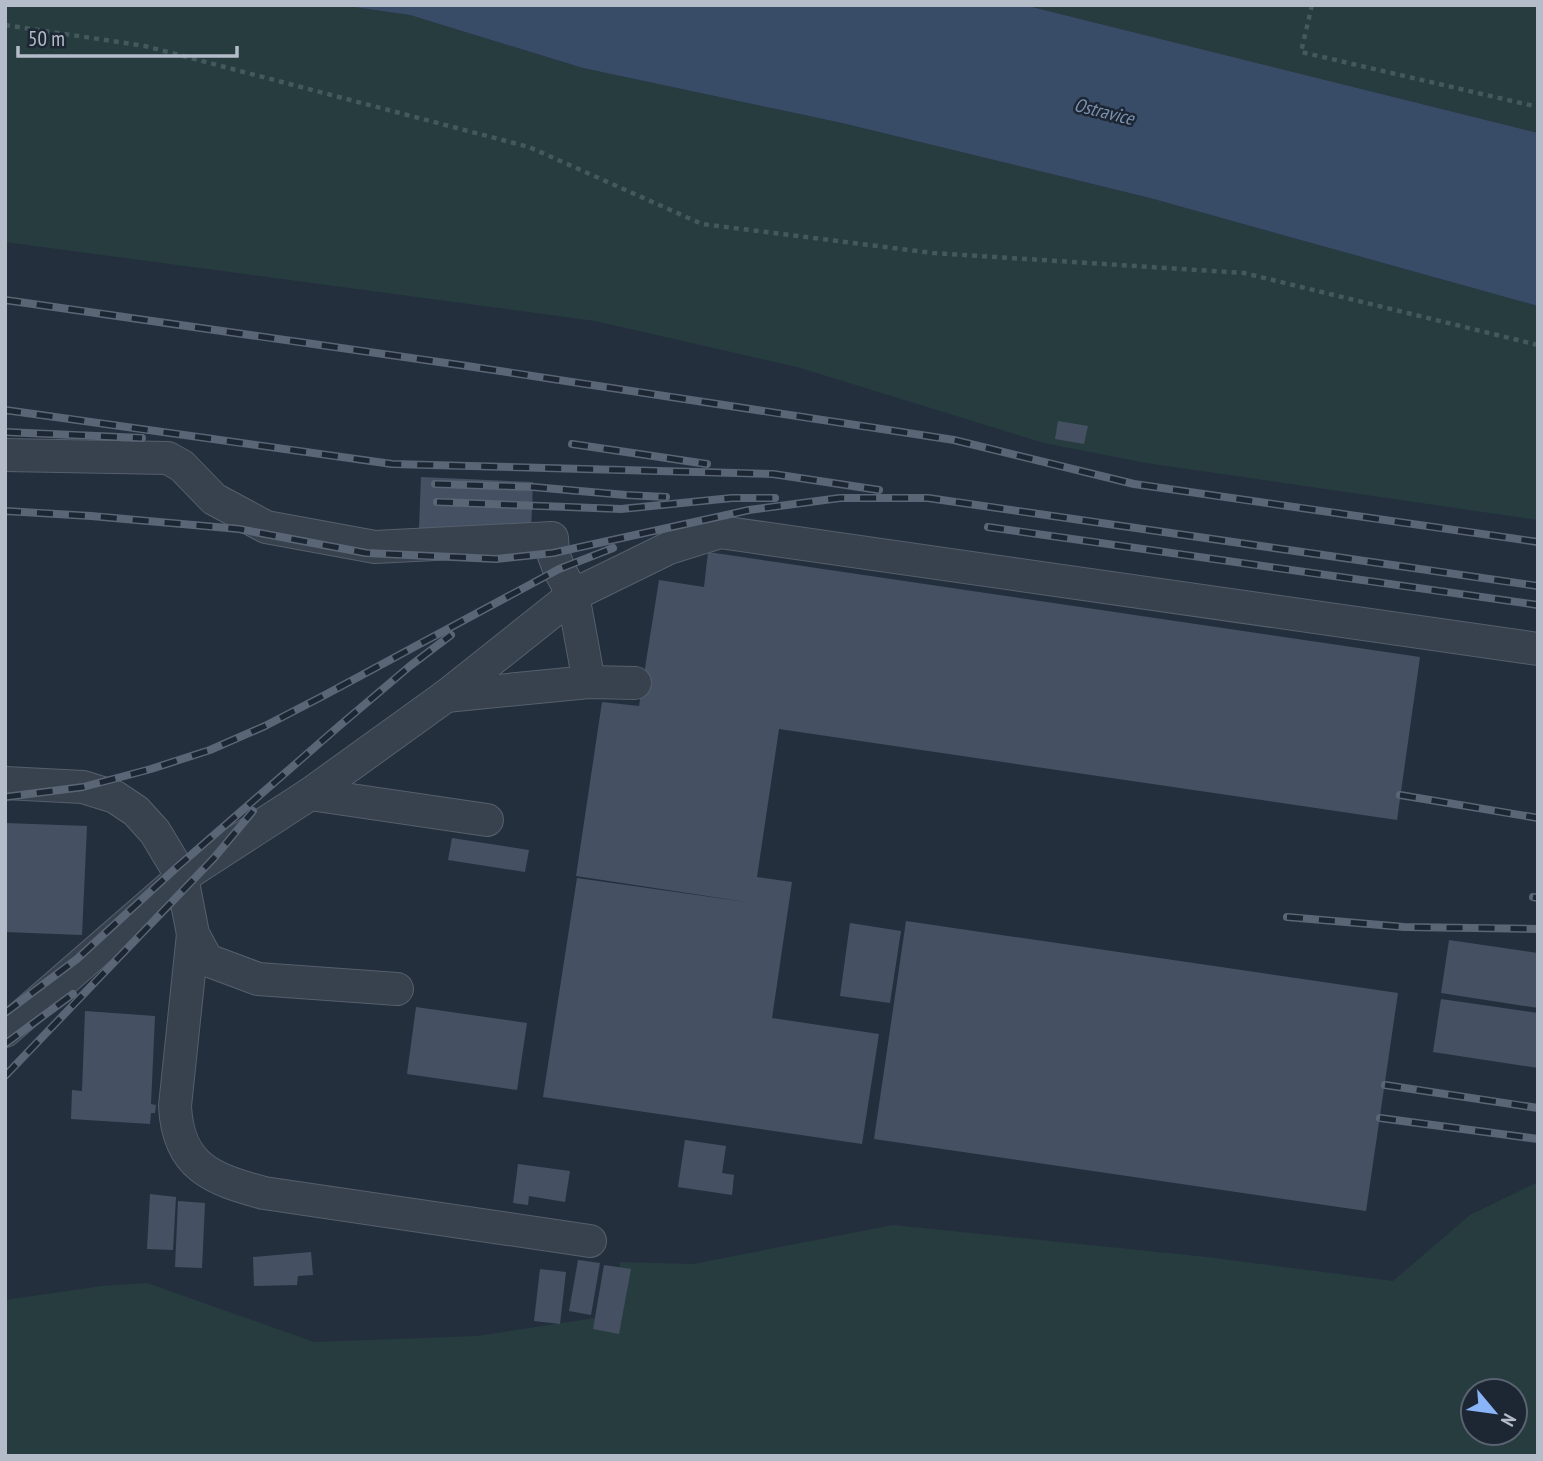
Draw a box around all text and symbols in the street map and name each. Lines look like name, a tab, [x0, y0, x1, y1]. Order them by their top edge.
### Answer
scale bar	[18, 14, 236, 58]
text: 50 m	[28, 25, 65, 52]
water label: Ostravice	[1072, 92, 1137, 130]
north arrow	[1459, 1377, 1529, 1447]
text: N	[1496, 1410, 1522, 1431]

